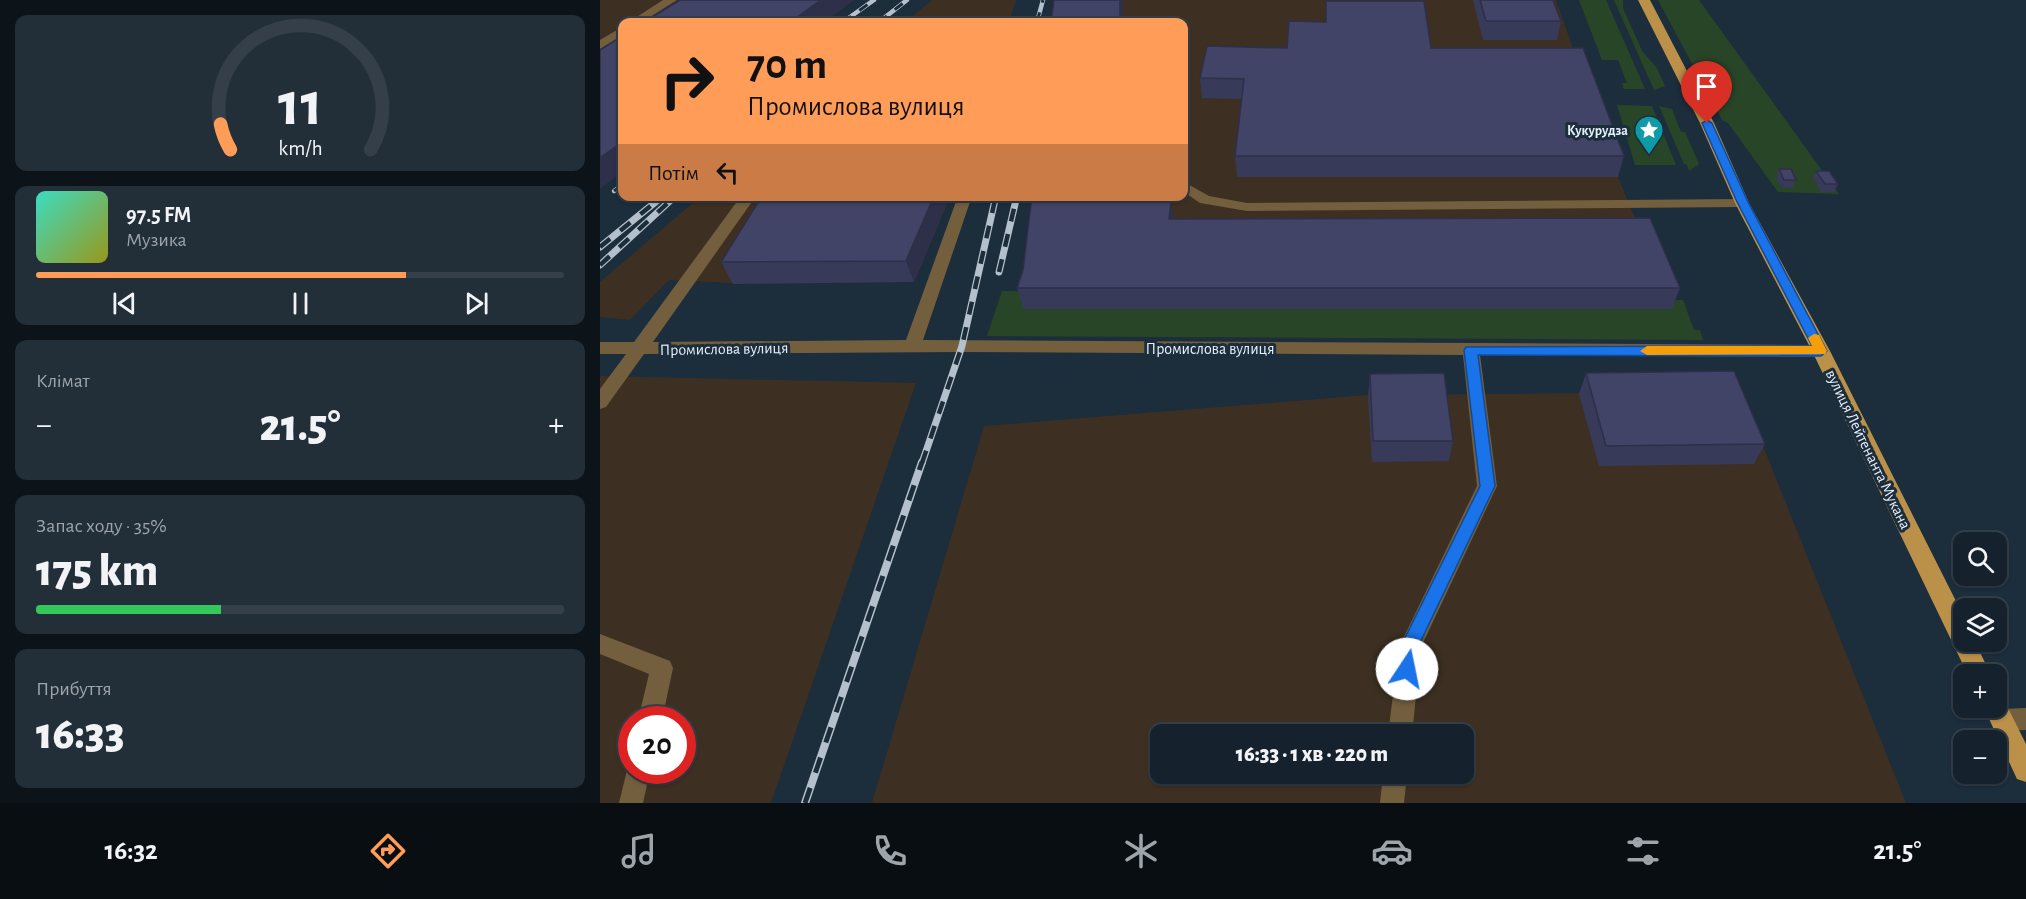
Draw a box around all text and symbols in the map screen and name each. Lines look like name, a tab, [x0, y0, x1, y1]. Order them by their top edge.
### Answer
icon: right	[648, 42, 726, 120]
text: 70 m	[747, 44, 827, 86]
pin	[1681, 61, 1732, 123]
icon: arrive	[1690, 70, 1723, 103]
text: 11	[278, 74, 322, 136]
text: Промислова вулиця	[747, 93, 964, 120]
place icon: Кукурудза	[1633, 114, 1665, 156]
place label: Кукурудза	[1567, 124, 1628, 138]
text: km/h	[278, 138, 322, 159]
icon: left	[711, 156, 744, 189]
text: Потім	[648, 162, 699, 184]
text: 97.5 FM	[126, 204, 191, 226]
text: Музика	[126, 230, 187, 250]
icon: previous	[108, 287, 141, 320]
icon: pause	[284, 287, 317, 320]
icon: next	[460, 287, 493, 320]
street label: Промислова вулиця	[659, 340, 789, 359]
street label: Промислова вулиця	[1146, 341, 1274, 358]
street label: вулиця Лейтенанта Мукана	[1822, 367, 1914, 532]
text: Клімат	[36, 371, 90, 391]
text: 21.5°	[259, 404, 341, 449]
text: −	[36, 409, 52, 442]
text: +	[548, 409, 564, 442]
text: Запас ходу · 35%	[36, 516, 167, 536]
map controls	[1953, 532, 2007, 784]
button: search	[1953, 532, 2007, 586]
text: 175 km	[36, 549, 158, 594]
button: layers	[1953, 598, 2007, 652]
position arrow	[1375, 637, 1439, 701]
button: +	[1953, 664, 2007, 718]
text: Прибуття	[36, 679, 112, 699]
speed limit sign: 20	[618, 706, 696, 784]
text: 16:33	[36, 712, 124, 757]
button: −	[1953, 730, 2007, 784]
text: 16:33 · 1 хв · 220 m	[1236, 743, 1388, 765]
icon: directions	[367, 830, 409, 872]
icon: music	[618, 830, 660, 872]
icon: phone	[869, 830, 911, 872]
icon: climate	[1120, 830, 1162, 872]
icon: car	[1371, 830, 1413, 872]
icon: filters	[1622, 830, 1664, 872]
text: 16:32	[105, 837, 158, 864]
text: 21.5°	[1873, 837, 1921, 864]

